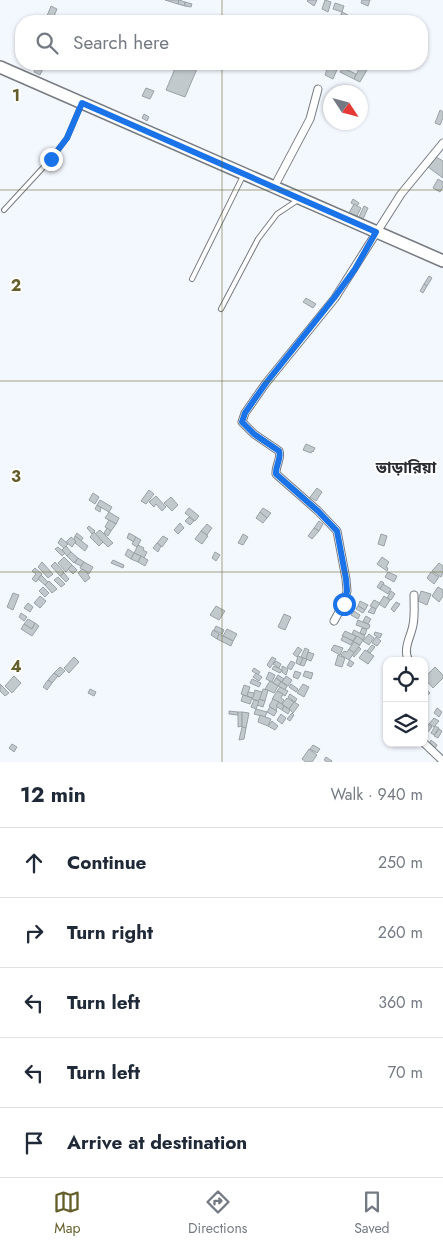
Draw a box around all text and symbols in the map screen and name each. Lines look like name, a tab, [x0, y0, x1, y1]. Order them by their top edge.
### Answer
search box	[15, 15, 428, 70]
icon: search	[33, 29, 61, 57]
text: Search here	[73, 29, 169, 56]
text: 1	[12, 84, 20, 107]
north arrow	[323, 85, 368, 130]
route end	[40, 148, 63, 171]
text: 2	[11, 274, 21, 297]
district label: ভাড়ারিয়া	[375, 456, 437, 479]
text: 3	[11, 465, 21, 488]
route start	[333, 593, 356, 616]
text: 4	[10, 655, 22, 678]
map controls	[383, 657, 428, 747]
button: locate	[383, 657, 428, 702]
button: layers	[383, 702, 428, 747]
text: 12 min	[20, 780, 86, 810]
text: Walk · 940 m	[331, 783, 423, 806]
icon: ahead	[20, 849, 48, 877]
text: Continue	[67, 849, 146, 876]
text: 250 m	[378, 851, 423, 874]
icon: right	[20, 919, 48, 947]
text: Turn right	[67, 919, 153, 946]
text: 260 m	[378, 921, 423, 944]
icon: left	[20, 989, 48, 1017]
text: Turn left	[67, 989, 140, 1016]
text: 360 m	[378, 991, 423, 1014]
icon: left	[20, 1059, 48, 1087]
text: Turn left	[67, 1059, 140, 1086]
text: 70 m	[388, 1061, 423, 1084]
icon: arrive	[20, 1129, 48, 1157]
text: Arrive at destination	[67, 1129, 247, 1156]
tab: Map	[53, 1188, 81, 1238]
tab: Directions	[188, 1188, 247, 1238]
tab: Saved	[354, 1188, 390, 1238]

